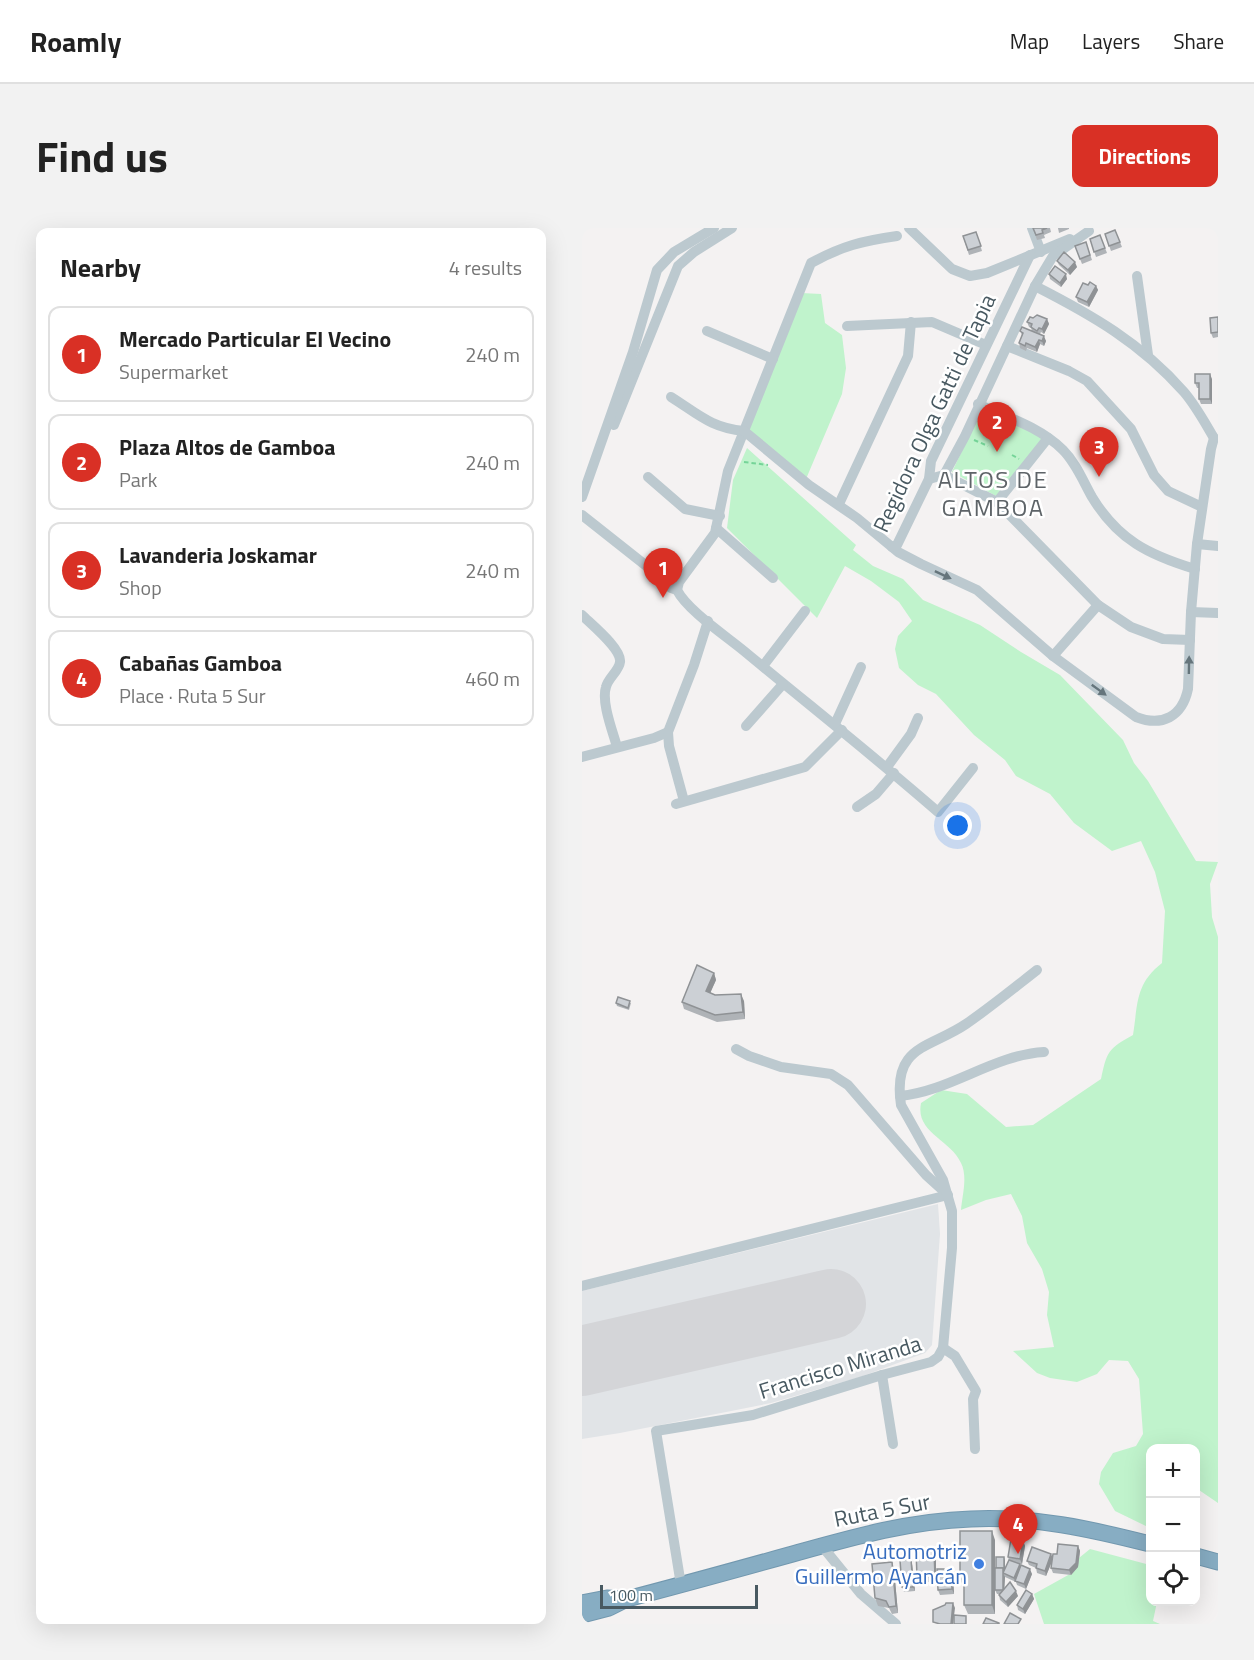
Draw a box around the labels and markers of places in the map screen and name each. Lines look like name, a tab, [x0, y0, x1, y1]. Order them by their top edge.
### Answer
pin: 2	[978, 402, 1016, 452]
pin: 3	[1080, 428, 1118, 477]
pin: 1	[644, 548, 682, 598]
pin: 4	[998, 1504, 1038, 1554]
place label: Automotriz Guillermo Ayancán	[795, 1534, 967, 1593]
marker: Automotriz Guillermo Ayancán	[972, 1557, 986, 1571]

